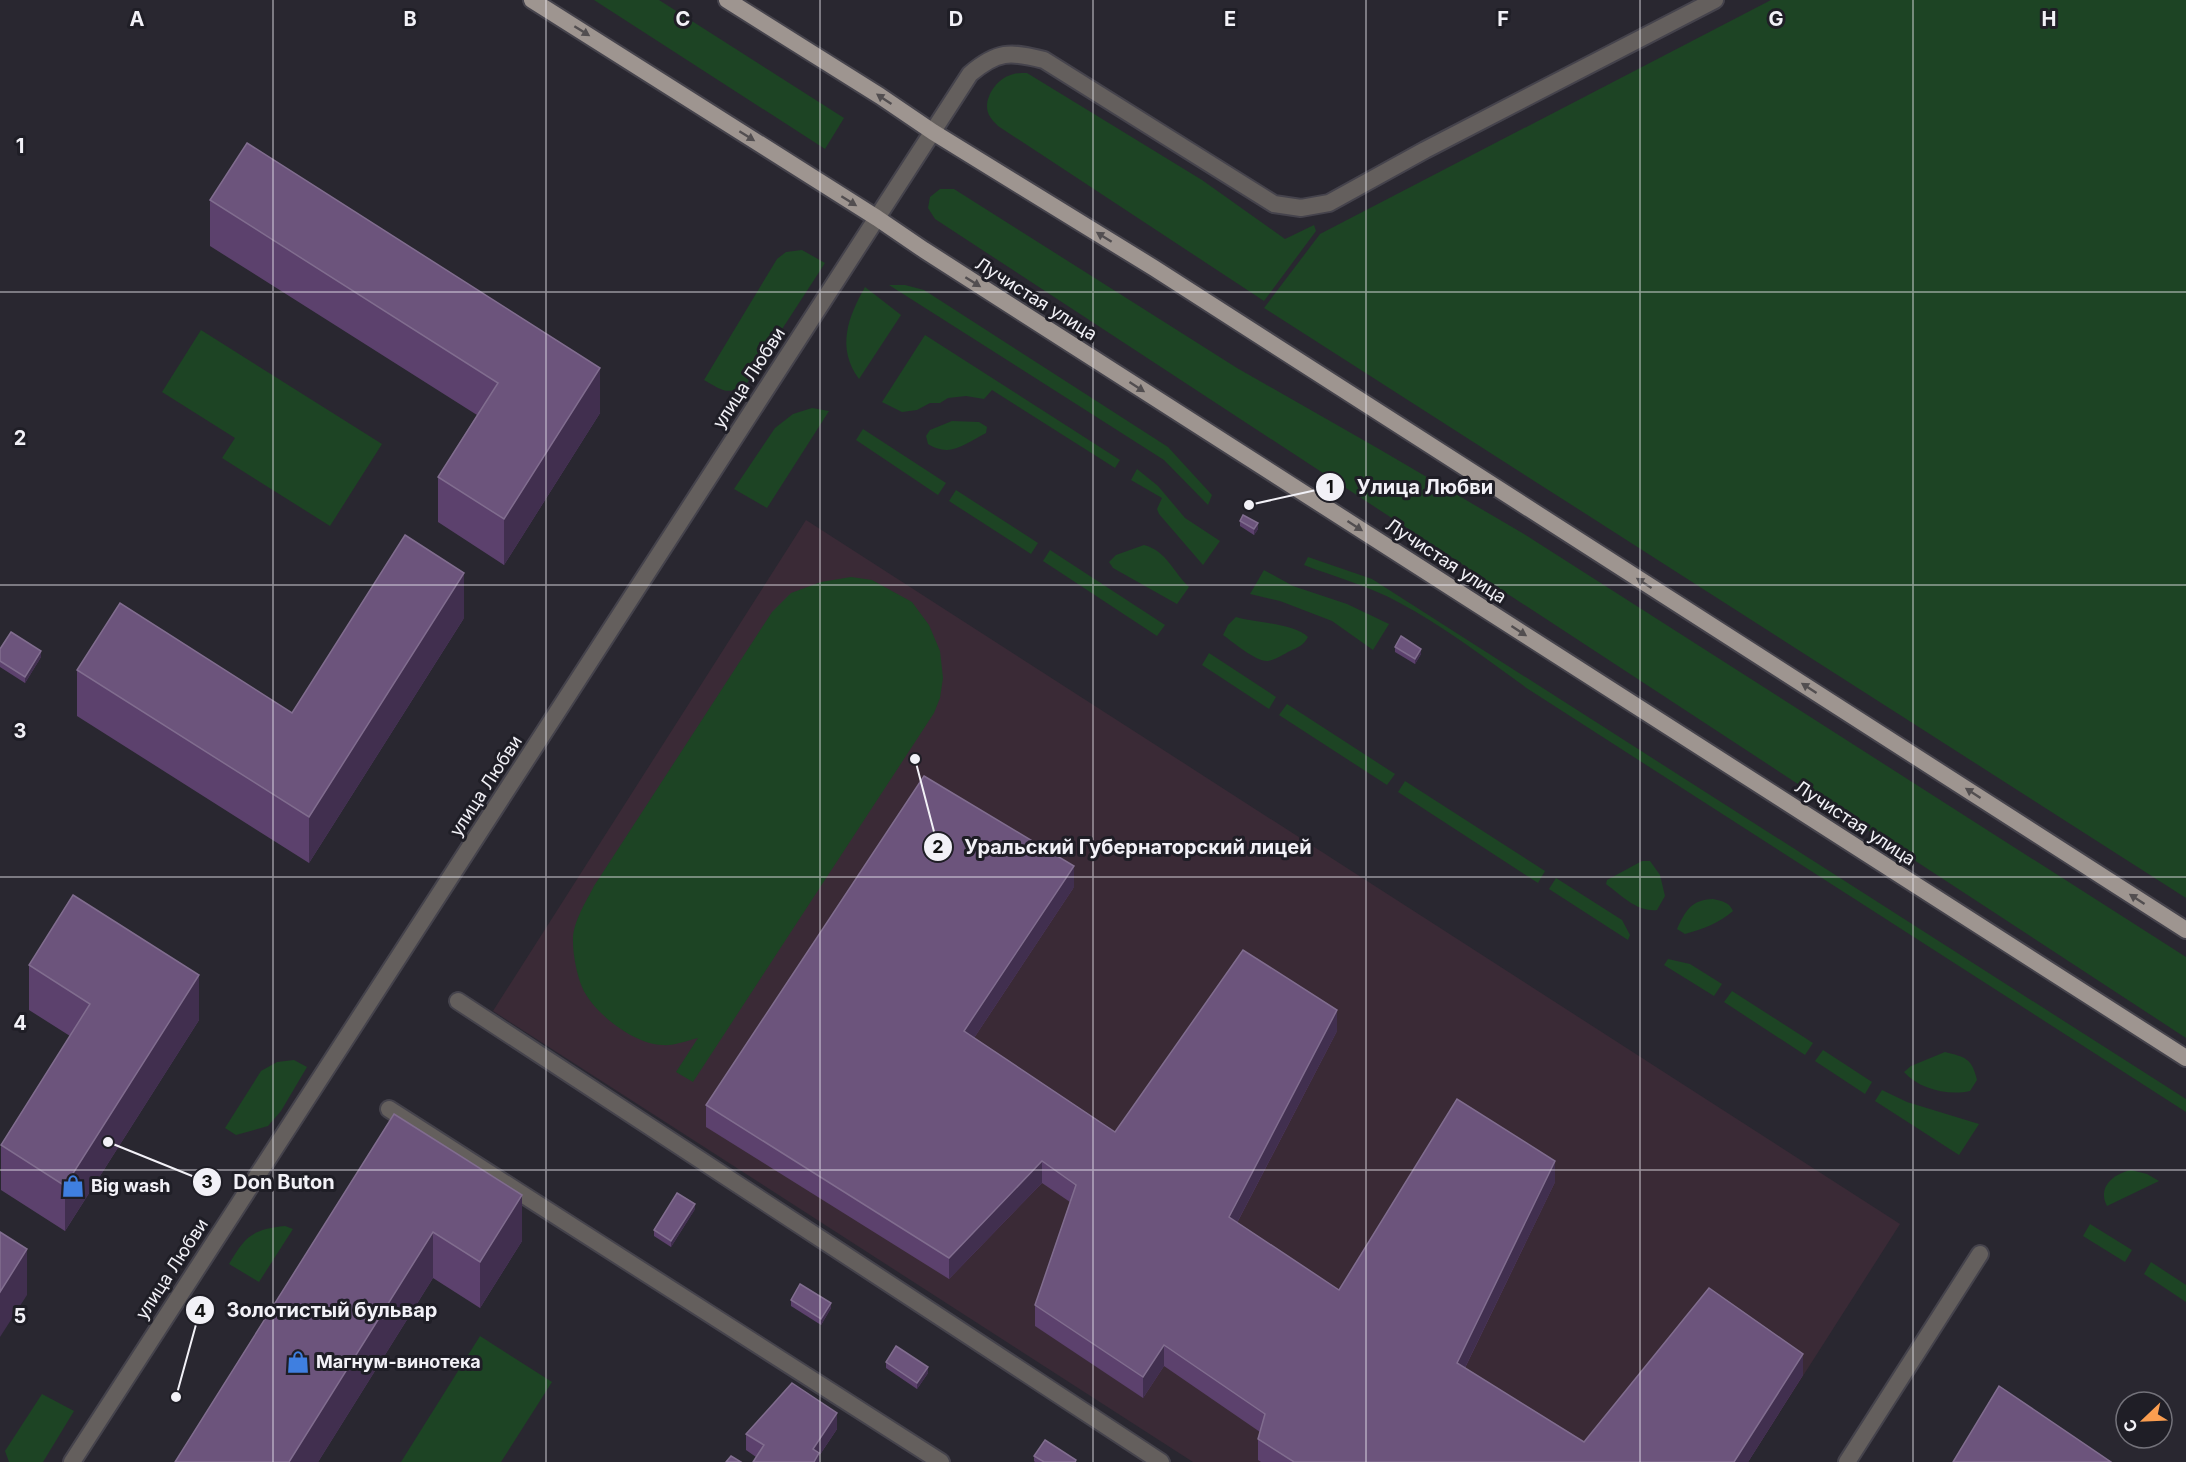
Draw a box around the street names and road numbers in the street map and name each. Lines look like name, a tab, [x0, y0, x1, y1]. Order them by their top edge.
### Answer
street label: Лучистая улица	[972, 253, 1101, 344]
street label: улица Любви	[708, 323, 789, 432]
street label: Лучистая улица	[1382, 514, 1511, 607]
street label: улица Любви	[445, 731, 526, 840]
street label: Лучистая улица	[1791, 776, 1920, 869]
street label: улица Любви	[131, 1214, 212, 1323]

